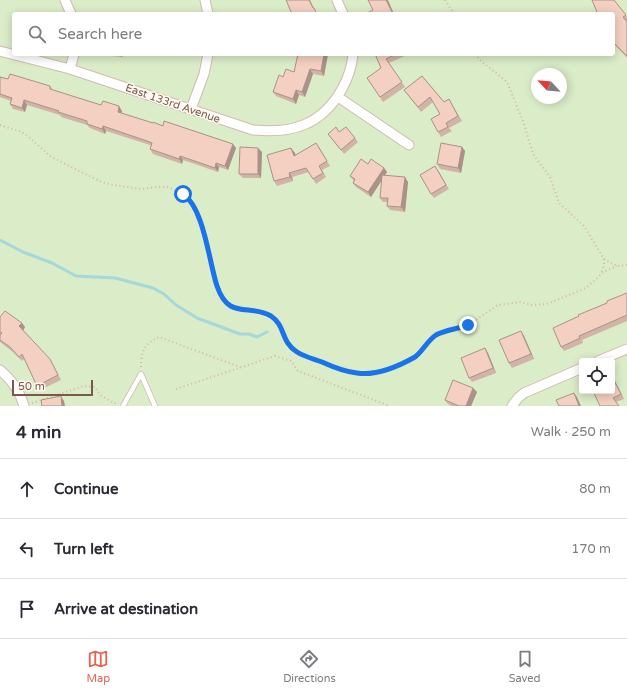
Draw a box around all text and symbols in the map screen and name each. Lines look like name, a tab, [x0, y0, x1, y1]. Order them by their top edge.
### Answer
search box	[12, 12, 615, 56]
icon: search	[26, 23, 48, 45]
text: Search here	[58, 25, 142, 43]
north arrow	[531, 68, 567, 104]
street label: East 133rd Avenue	[124, 81, 222, 126]
route start	[174, 185, 192, 203]
route end	[459, 316, 477, 334]
map controls	[579, 358, 615, 394]
button: locate	[579, 358, 615, 394]
scale bar	[12, 378, 93, 397]
text: 50 m	[18, 380, 45, 393]
text: 4 min	[16, 422, 61, 443]
text: Walk · 250 m	[531, 424, 611, 440]
icon: ahead	[16, 478, 38, 500]
text: Continue	[54, 480, 118, 498]
text: 80 m	[579, 481, 611, 497]
icon: left	[16, 538, 38, 560]
text: Turn left	[54, 540, 114, 558]
text: 170 m	[571, 541, 611, 557]
icon: arrive	[16, 598, 38, 620]
text: Arrive at destination	[54, 600, 198, 618]
tab: Map	[86, 648, 110, 685]
tab: Directions	[283, 648, 336, 685]
tab: Saved	[509, 648, 541, 685]

